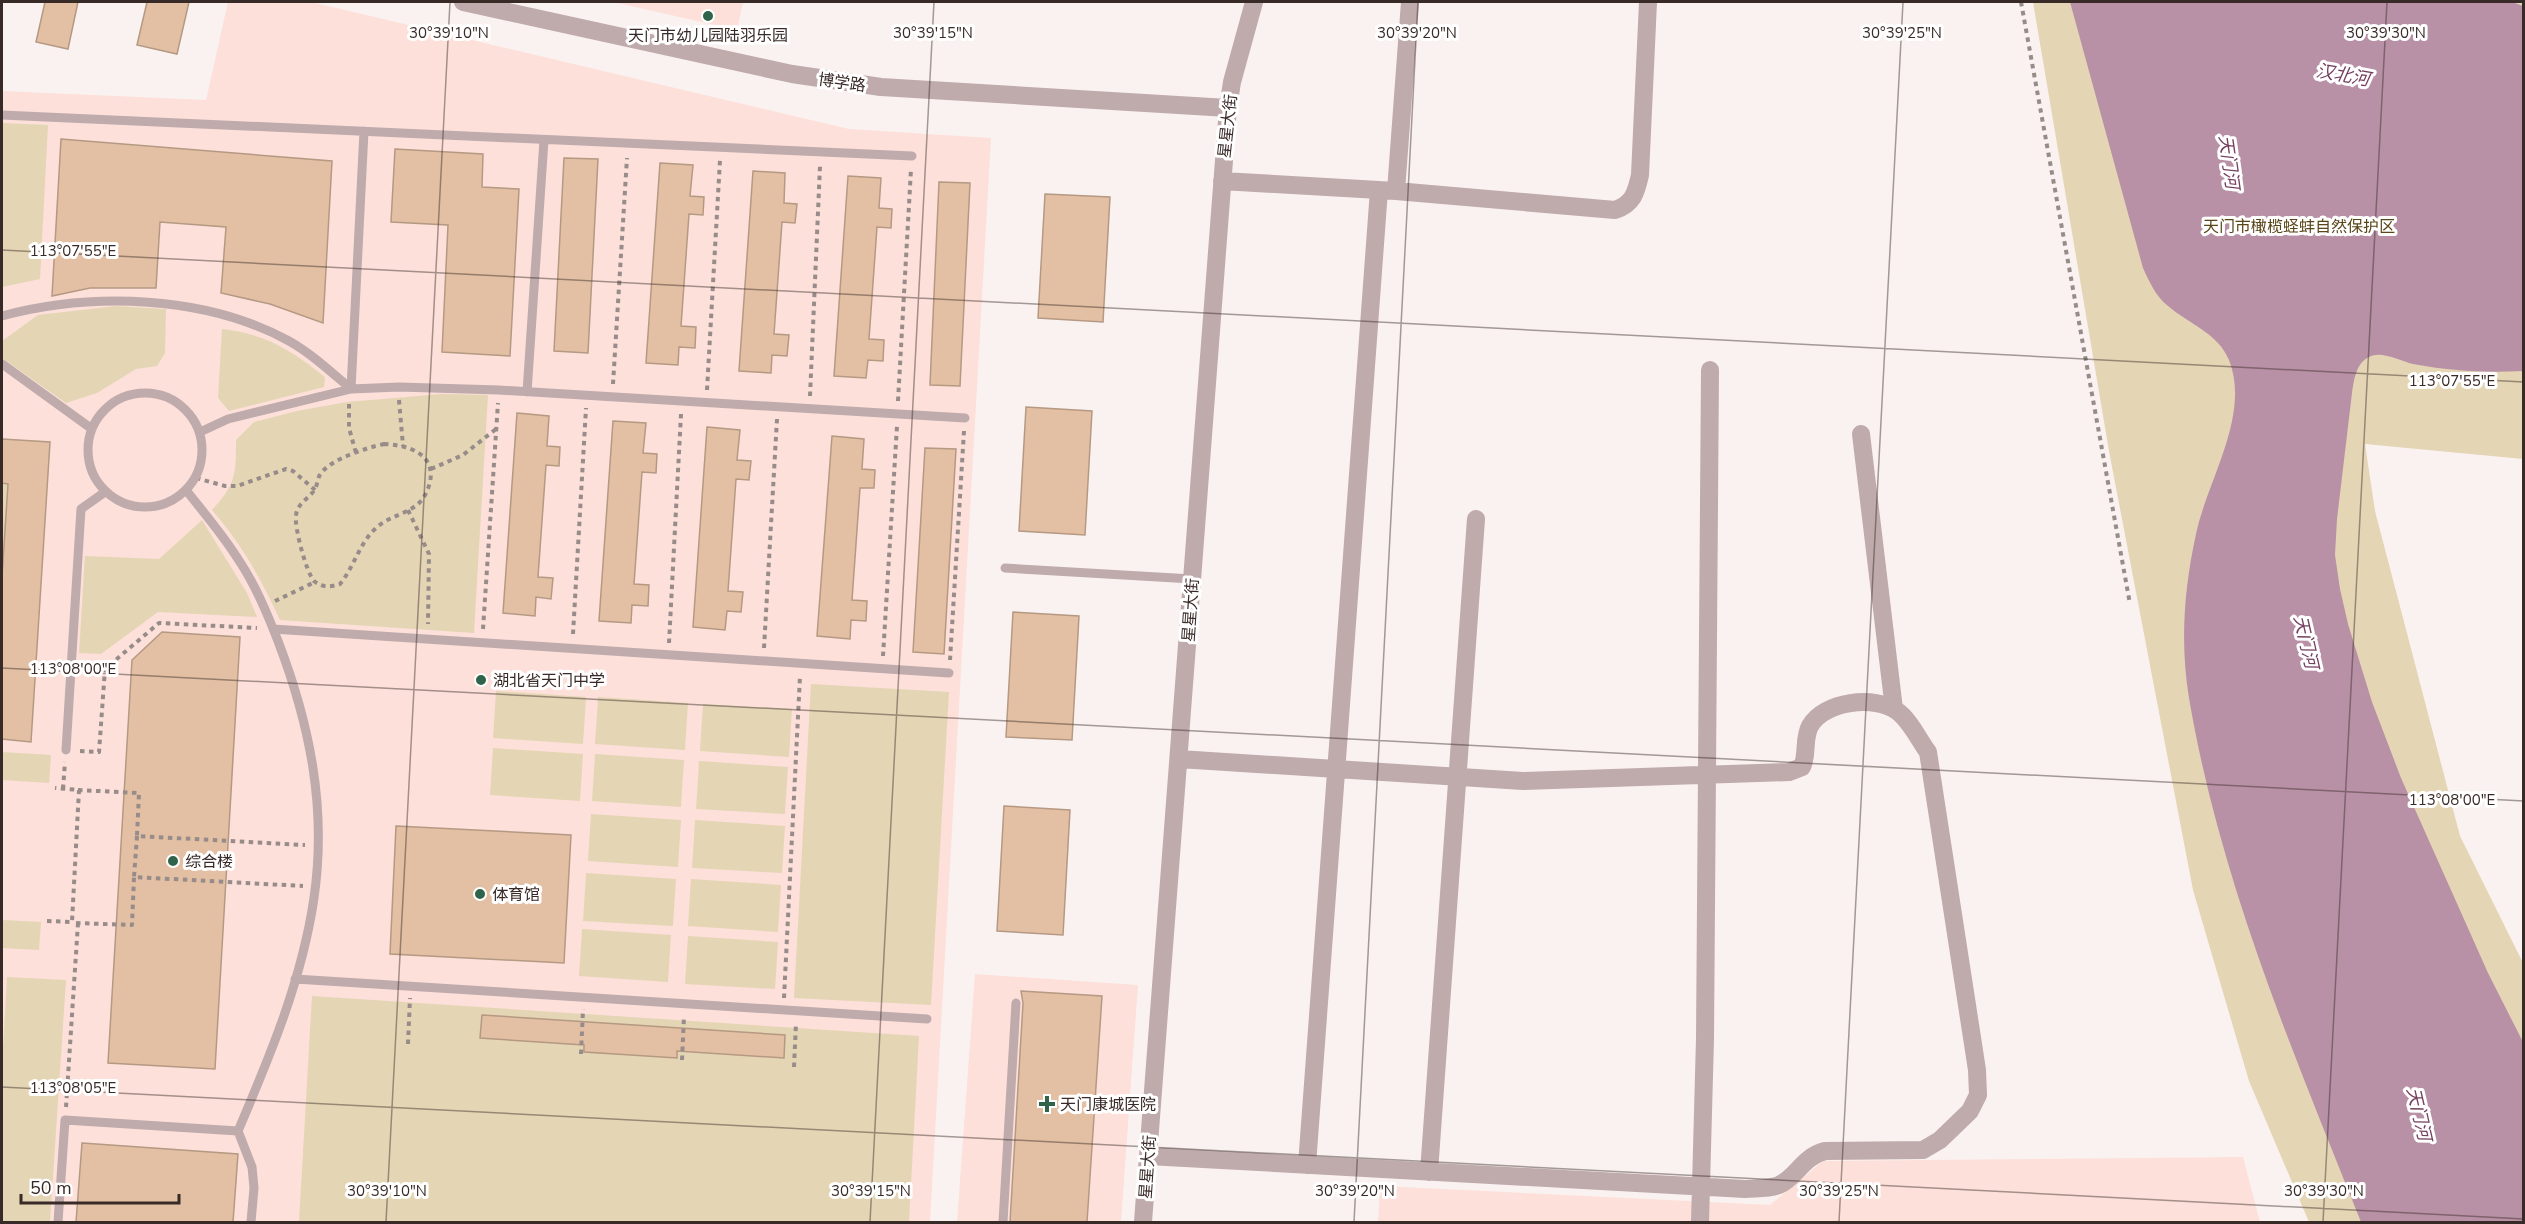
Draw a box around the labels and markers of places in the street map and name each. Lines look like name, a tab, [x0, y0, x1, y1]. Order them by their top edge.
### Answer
marker: 天门市幼儿园陆羽乐园	[701, 9, 715, 23]
place label: 天门市幼儿园陆羽乐园	[628, 25, 788, 47]
place label: 湖北省天门中学	[493, 670, 605, 692]
marker: 湖北省天门中学	[474, 673, 488, 687]
place label: 综合楼	[185, 851, 233, 873]
marker: 综合楼	[166, 854, 180, 868]
place label: 体育馆	[492, 884, 540, 906]
marker: 体育馆	[473, 887, 487, 901]
place label: 天门康城医院	[1060, 1094, 1156, 1116]
marker: 天门康城医院	[1038, 1095, 1056, 1113]

